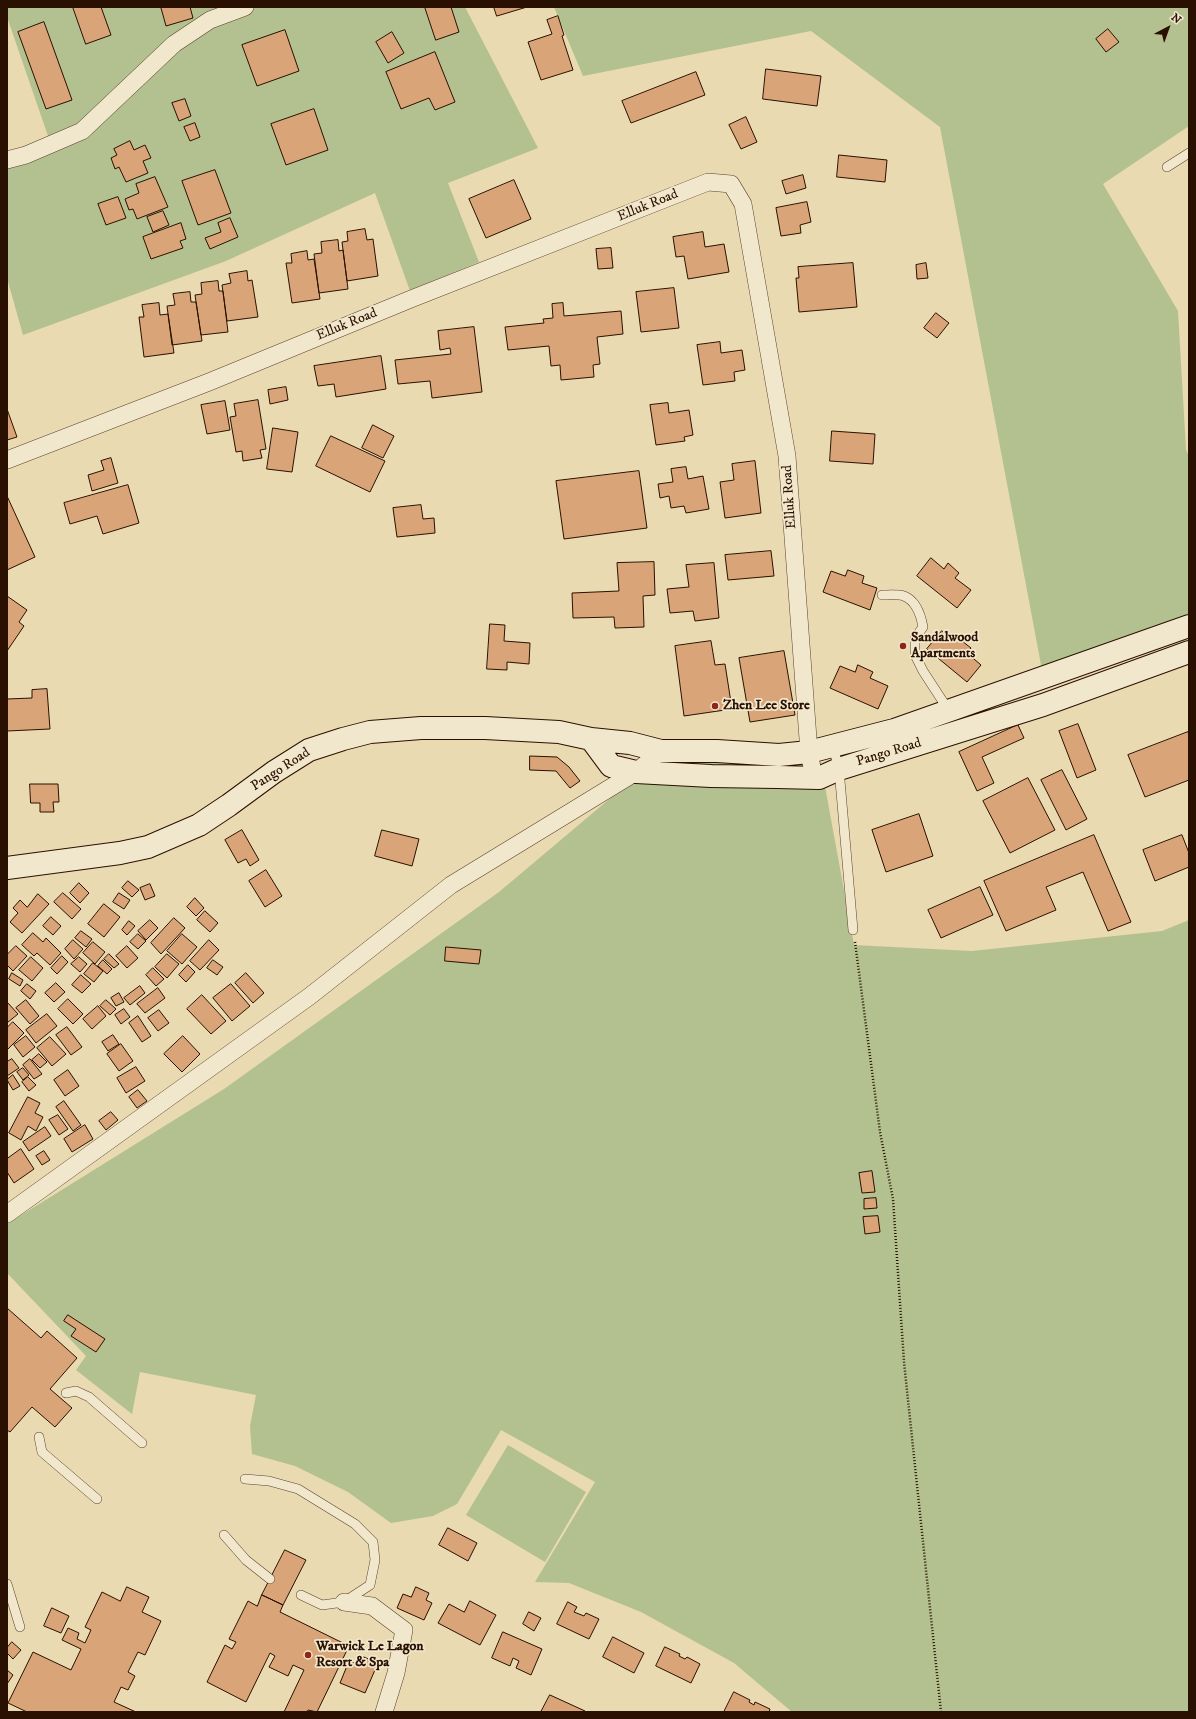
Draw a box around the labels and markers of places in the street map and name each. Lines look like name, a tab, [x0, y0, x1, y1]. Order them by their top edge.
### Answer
place label: Sandalwood Apartments	[911, 630, 978, 662]
marker: Sandalwood Apartments	[898, 641, 908, 651]
place label: Zhen Lee Store	[723, 698, 810, 714]
marker: Zhen Lee Store	[710, 701, 720, 711]
place label: Warwick Le Lagon Resort & Spa	[316, 1639, 424, 1672]
marker: Warwick Le Lagon Resort & Spa	[303, 1650, 313, 1660]

